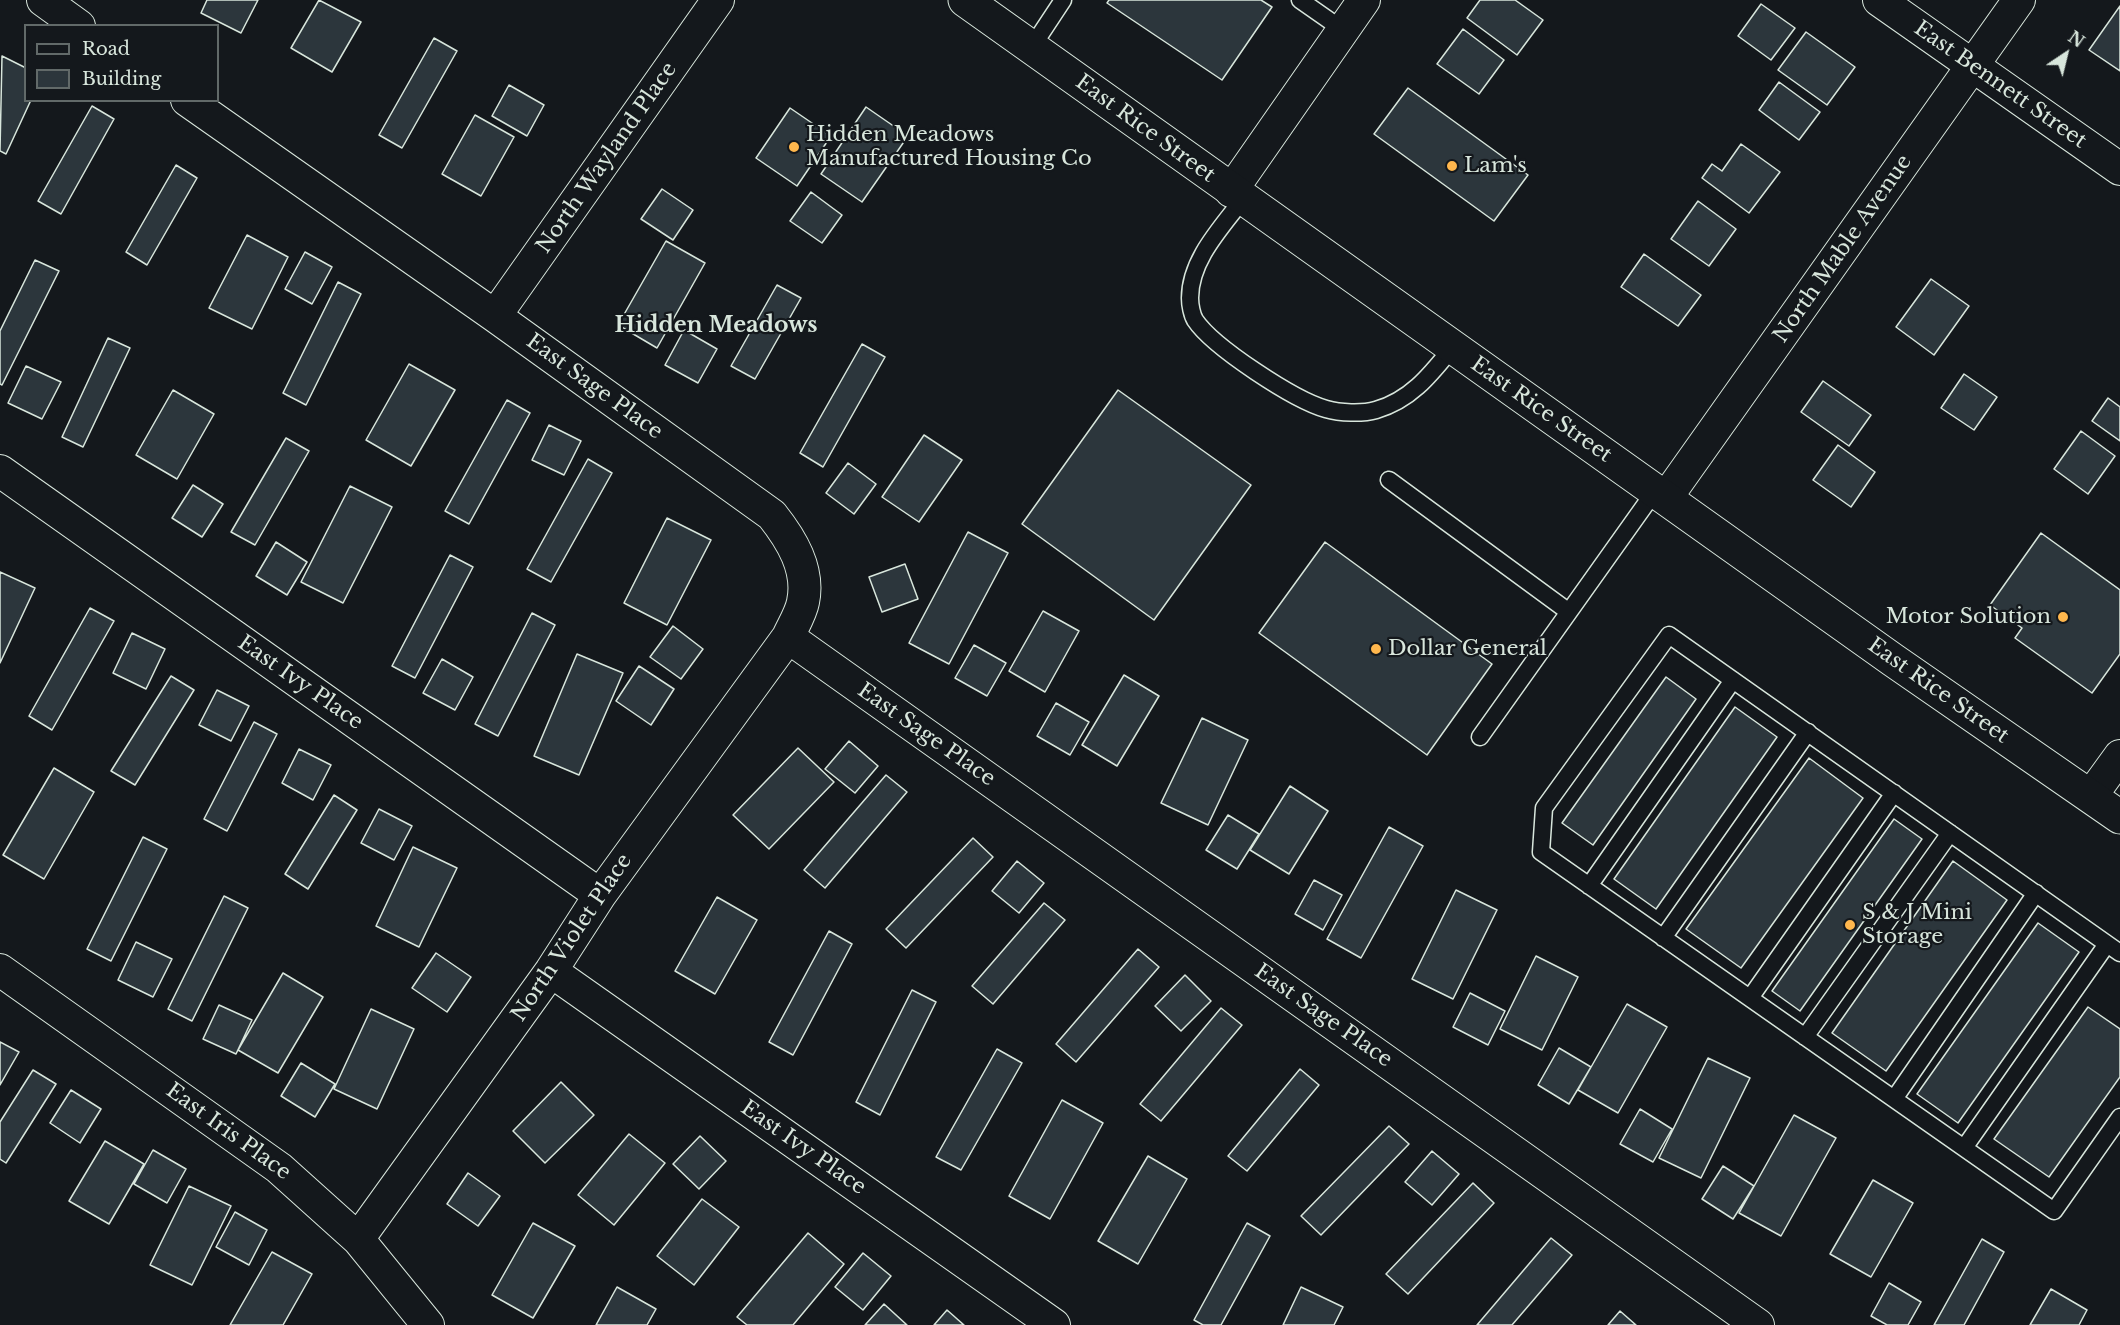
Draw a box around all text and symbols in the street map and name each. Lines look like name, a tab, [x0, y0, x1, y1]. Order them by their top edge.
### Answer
street label: East Bennett Street	[1909, 16, 2091, 154]
legend	[24, 24, 219, 102]
north arrow	[2036, 24, 2096, 84]
text: N	[2064, 27, 2088, 52]
text: Road	[82, 38, 130, 60]
street label: North Wayland Place	[532, 58, 682, 258]
text: Building	[82, 68, 161, 90]
street label: East Rice Street	[1070, 70, 1220, 188]
place label: Hidden Meadows Manufactured Housing Co	[806, 122, 1092, 172]
marker: Hidden Meadows Manufactured Housing Co	[787, 140, 801, 154]
street label: North Mable Avenue	[1769, 150, 1917, 348]
place label: Lam's	[1464, 153, 1527, 179]
marker: Lam's	[1445, 159, 1459, 173]
district label: Hidden Meadows	[614, 313, 818, 339]
street label: East Sage Place	[521, 329, 667, 445]
street label: East Rice Street	[1466, 352, 1616, 468]
place label: Motor Solution	[1886, 604, 2051, 630]
marker: Motor Solution	[2056, 610, 2070, 624]
street label: East Ivy Place	[233, 631, 367, 735]
street label: East Rice Street	[1863, 633, 2013, 749]
place label: Dollar General	[1388, 636, 1547, 662]
marker: Dollar General	[1369, 642, 1383, 656]
street label: East Sage Place	[852, 678, 1000, 792]
street label: North Violet Place	[507, 849, 637, 1027]
place label: S & J Mini Storage	[1862, 900, 1972, 950]
marker: S & J Mini Storage	[1843, 918, 1857, 932]
street label: East Sage Place	[1249, 959, 1397, 1073]
street label: East Iris Place	[161, 1078, 295, 1186]
street label: East Ivy Place	[736, 1096, 870, 1200]

